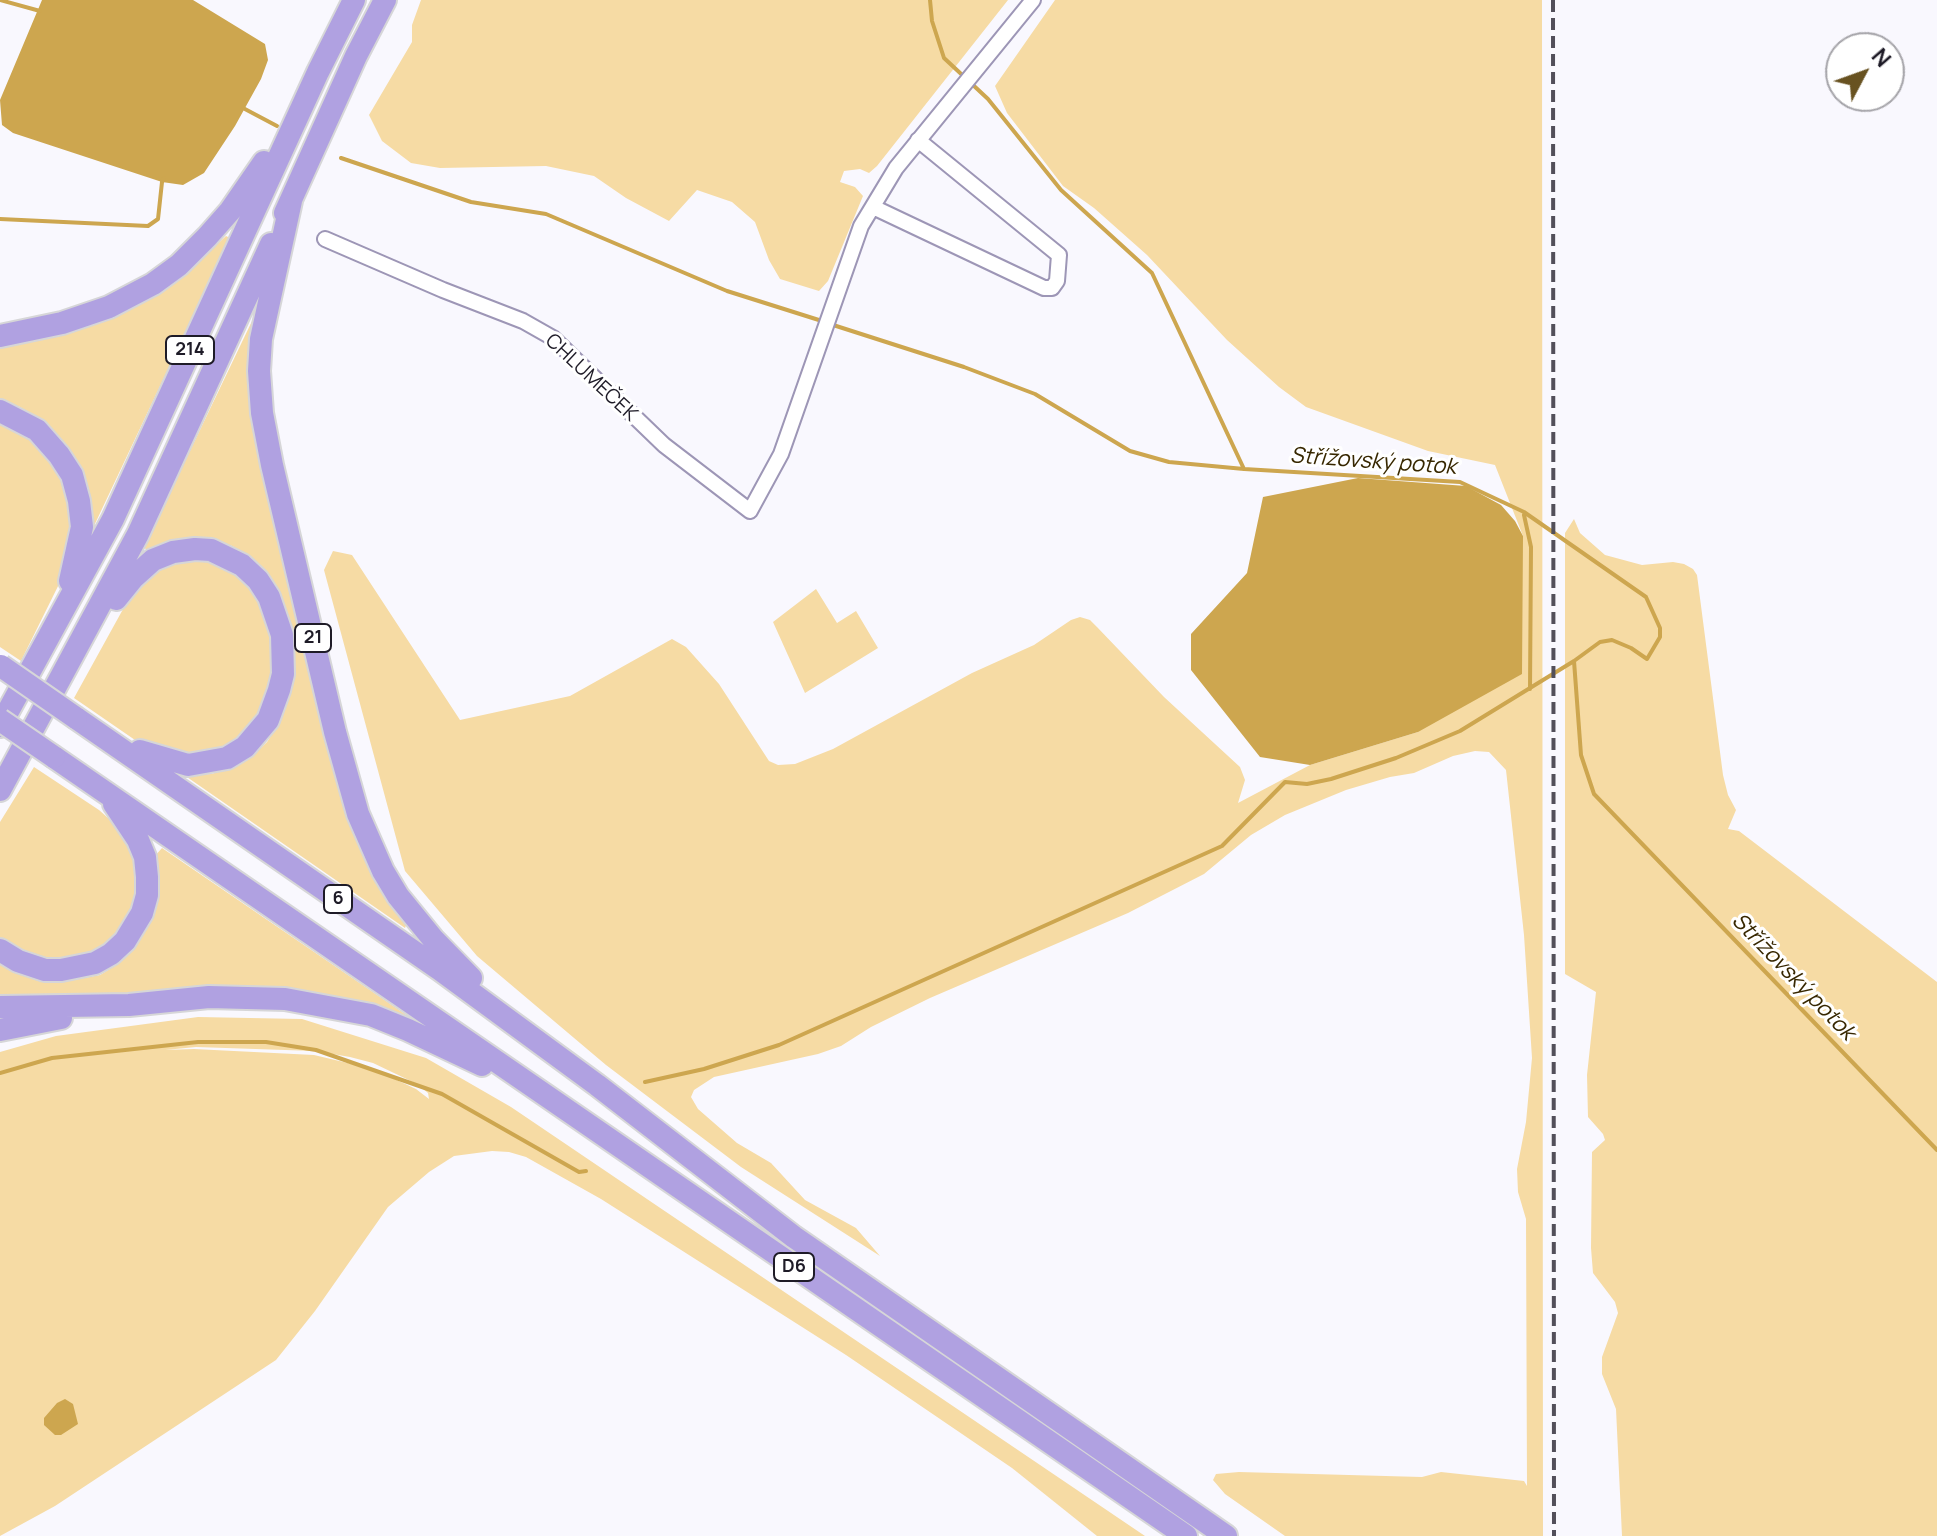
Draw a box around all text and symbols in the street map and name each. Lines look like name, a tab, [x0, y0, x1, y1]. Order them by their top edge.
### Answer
north arrow	[1825, 32, 1905, 112]
text: N	[1865, 42, 1898, 73]
street label: CHLUMEČEK	[540, 329, 642, 427]
road number: 214	[166, 336, 214, 364]
water label: Střížovský potok	[1289, 443, 1457, 481]
road number: 21	[295, 624, 331, 652]
road number: 6	[324, 885, 352, 913]
water label: Střížovský potok	[1726, 908, 1860, 1046]
road number: D6	[774, 1253, 814, 1281]

